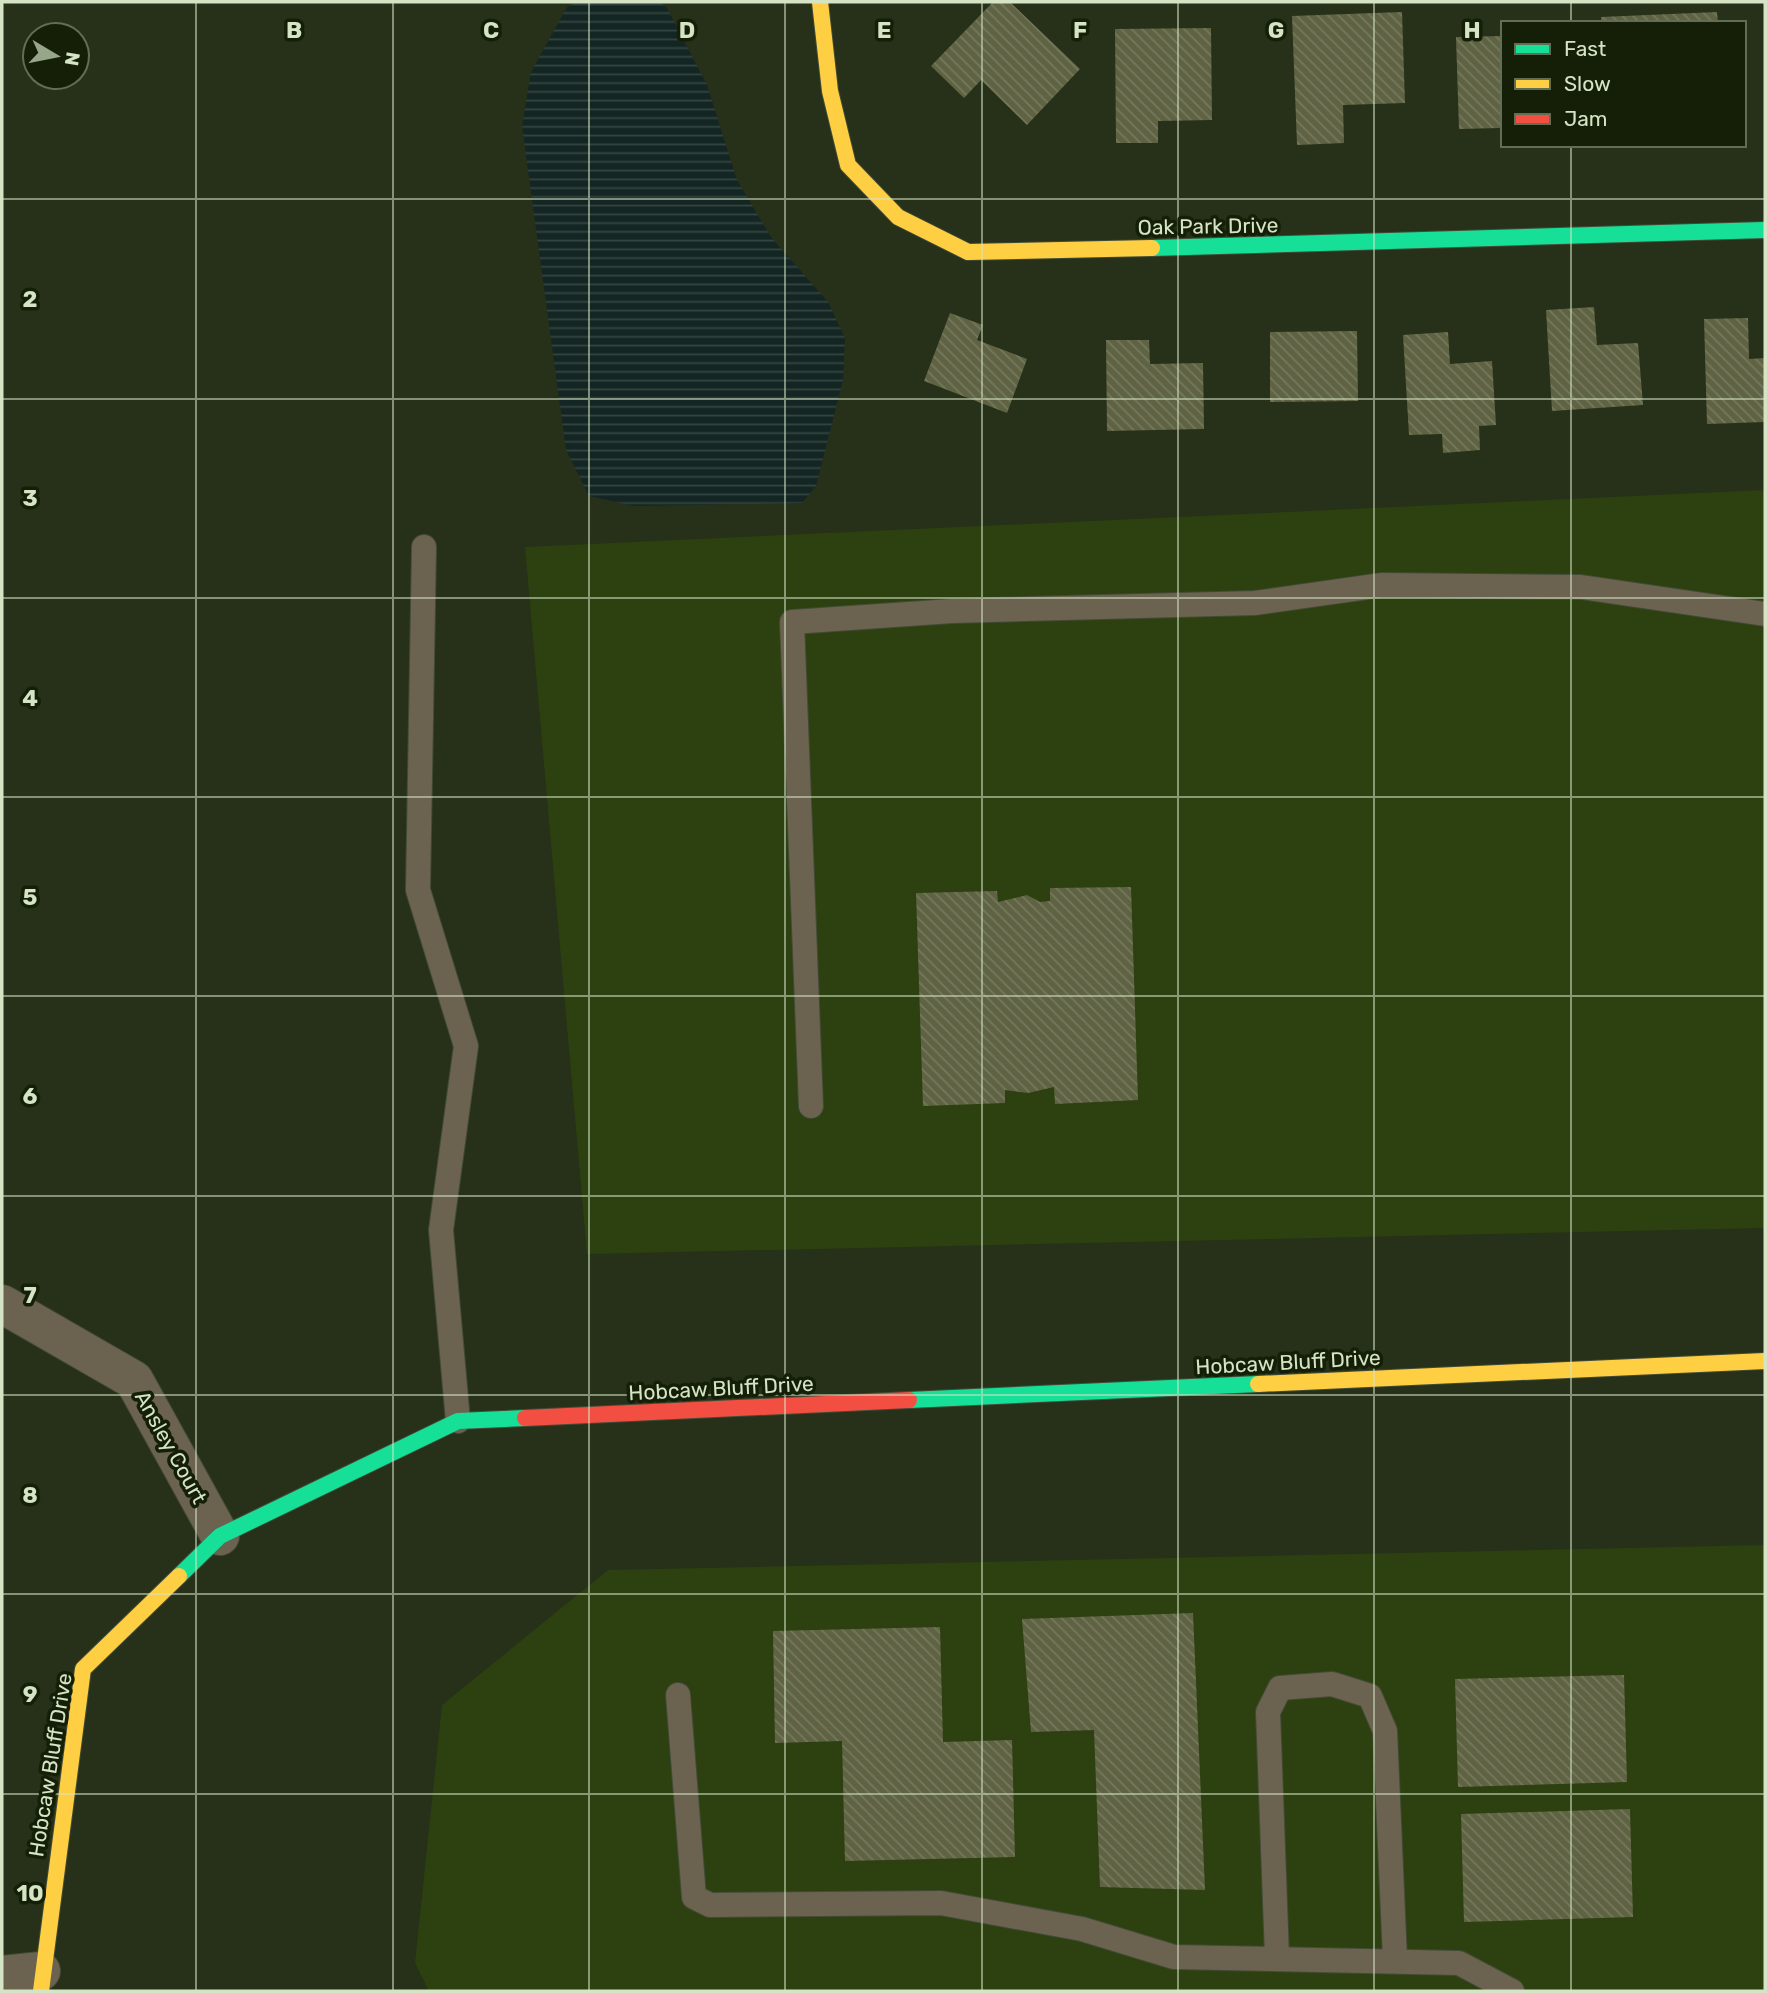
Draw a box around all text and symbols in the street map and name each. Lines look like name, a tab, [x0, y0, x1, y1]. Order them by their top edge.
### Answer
text: B	[286, 16, 302, 44]
text: C	[483, 16, 499, 44]
text: D	[679, 16, 695, 44]
text: E	[877, 16, 891, 44]
text: F	[1073, 16, 1087, 44]
text: G	[1268, 16, 1284, 44]
text: H	[1463, 16, 1481, 44]
north arrow	[21, 21, 91, 91]
legend	[1501, 21, 1746, 147]
text: Fast	[1564, 36, 1606, 61]
text: N	[60, 50, 85, 68]
text: Slow	[1564, 71, 1611, 96]
text: Jam	[1564, 106, 1608, 131]
street label: Oak Park Drive	[1137, 212, 1279, 240]
text: 2	[23, 285, 37, 313]
text: 3	[22, 484, 38, 512]
text: 4	[22, 684, 38, 712]
text: 5	[23, 883, 38, 911]
text: 6	[23, 1082, 38, 1110]
text: 7	[23, 1281, 37, 1309]
street label: Hobcaw Bluff Drive	[1195, 1345, 1381, 1379]
street label: Hobcaw Bluff Drive	[628, 1371, 814, 1405]
street label: Ansley Court	[130, 1386, 212, 1508]
text: 8	[22, 1481, 38, 1509]
street label: Hobcaw Bluff Drive	[23, 1671, 77, 1859]
text: 9	[23, 1680, 37, 1708]
text: 10	[16, 1879, 44, 1907]

